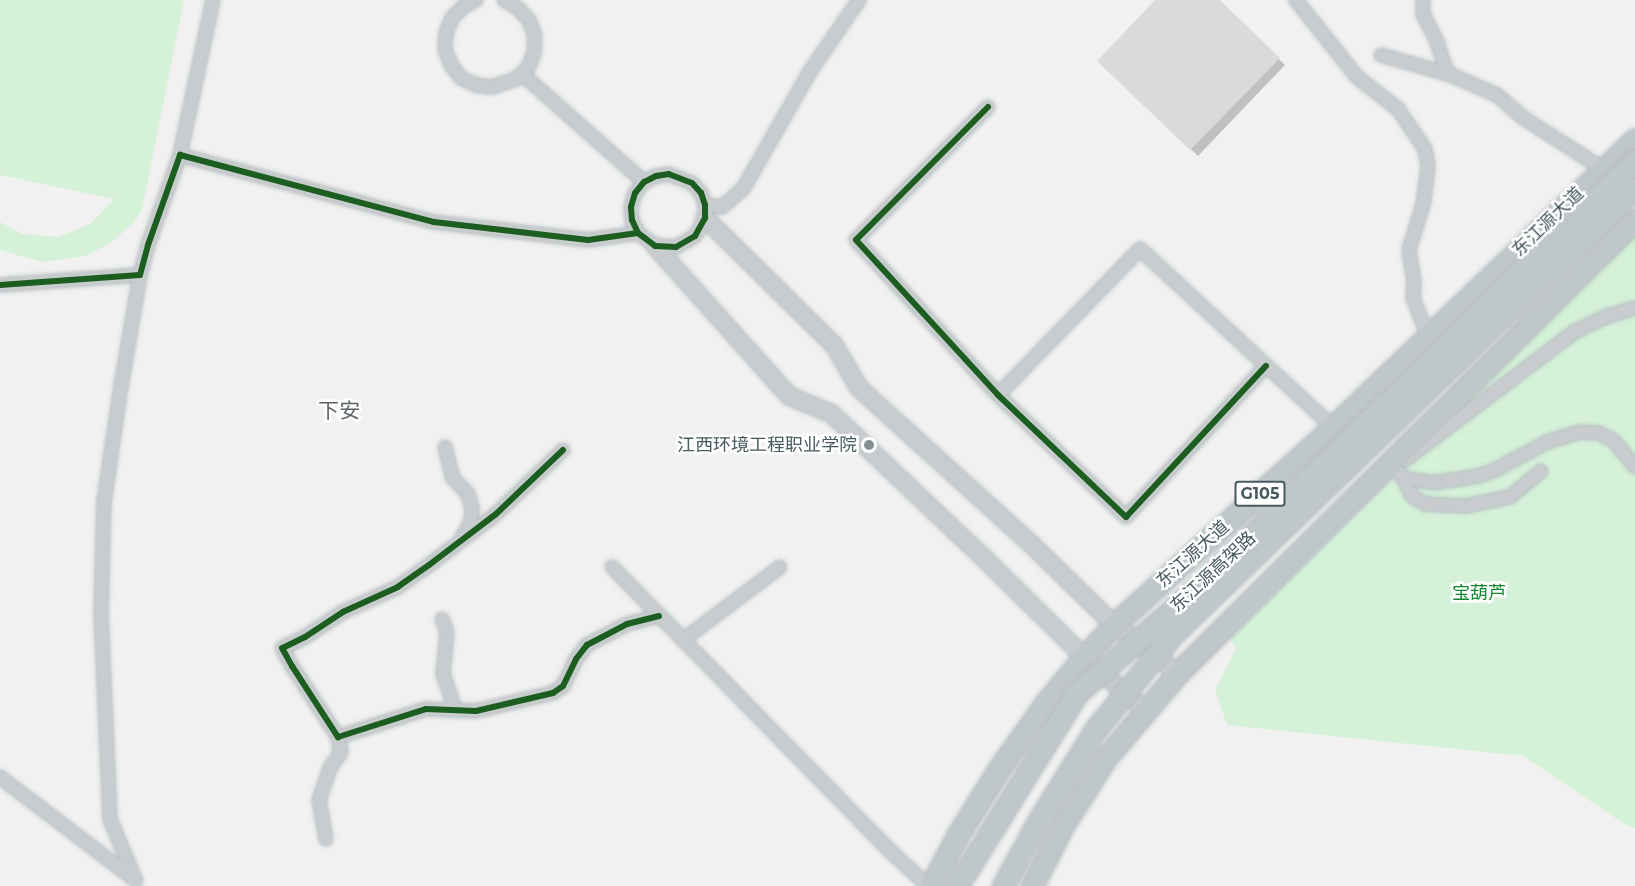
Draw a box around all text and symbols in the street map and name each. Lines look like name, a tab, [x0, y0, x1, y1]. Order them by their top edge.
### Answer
street label: 东江源大道	[1508, 183, 1588, 261]
district label: 下安	[318, 398, 360, 424]
place label: 江西环境工程职业学院	[677, 434, 857, 456]
marker: 江西环境工程职业学院	[862, 438, 876, 452]
road number: G105	[1234, 481, 1286, 507]
street label: 东江源大道	[1152, 516, 1234, 592]
street label: 东江源高架路	[1166, 527, 1260, 617]
park label: 宝葫芦	[1452, 582, 1506, 604]

